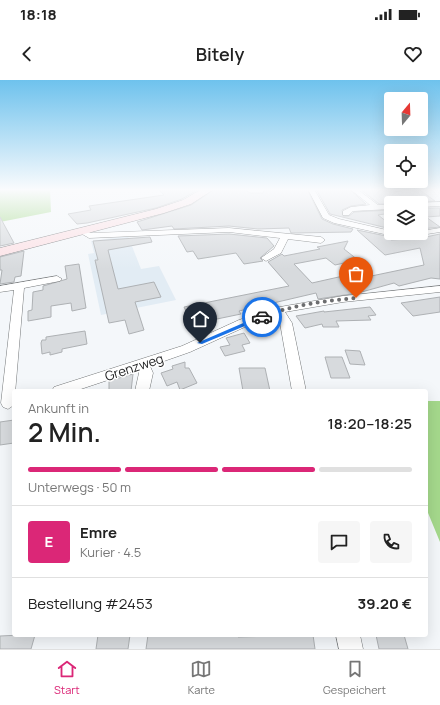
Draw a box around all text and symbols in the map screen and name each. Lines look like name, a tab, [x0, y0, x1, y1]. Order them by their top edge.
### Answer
text: 18:18	[20, 4, 57, 25]
text: Bitely	[196, 42, 244, 66]
icon: back	[16, 43, 38, 65]
icon: heart	[402, 43, 424, 65]
north arrow	[384, 92, 428, 136]
map controls	[384, 92, 428, 240]
button: locate	[384, 144, 428, 188]
button: layers	[384, 196, 428, 240]
pin	[339, 257, 373, 298]
icon: bag	[345, 263, 367, 285]
courier	[242, 297, 282, 337]
pin	[183, 302, 217, 343]
icon: car	[251, 306, 273, 328]
icon: home	[189, 308, 211, 330]
street label: Grenzweg	[102, 349, 166, 385]
text: Ankunft in	[28, 399, 89, 417]
text: 18:20–18:25	[328, 413, 412, 434]
text: 2 Min.	[28, 414, 101, 450]
text: Unterwegs · 50 m	[28, 478, 131, 496]
button: chat	[318, 521, 360, 563]
button: phone	[370, 521, 412, 563]
text: Emre	[80, 522, 117, 543]
text: E	[45, 531, 53, 552]
text: Kurier · 4.5	[80, 543, 141, 561]
text: Bestellung #2453	[28, 593, 153, 614]
text: 39.20 €	[357, 593, 412, 614]
tab: Start	[54, 658, 80, 697]
tab: Karte	[188, 658, 215, 697]
tab: Gespeichert	[323, 658, 386, 697]

